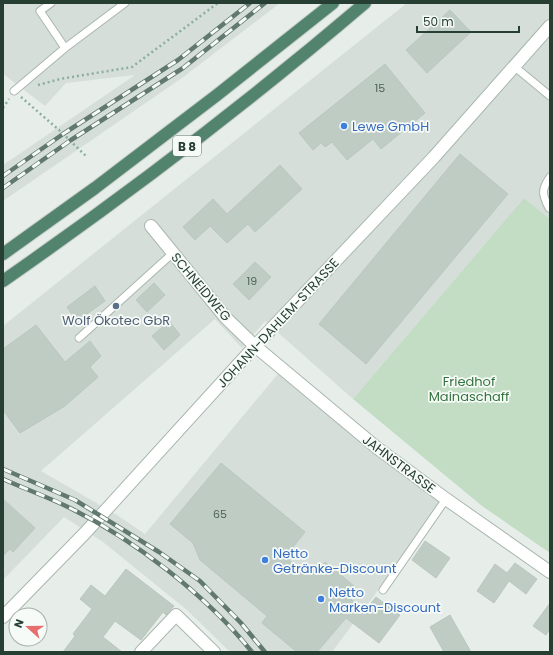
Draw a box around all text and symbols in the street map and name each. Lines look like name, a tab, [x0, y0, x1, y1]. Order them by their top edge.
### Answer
scale bar	[417, 8, 519, 34]
text: 50 m	[423, 13, 454, 30]
house number: 15	[375, 80, 385, 96]
place label: Lewe GmbH	[352, 117, 429, 136]
marker: Lewe GmbH	[339, 121, 349, 131]
road number: B 8	[173, 136, 201, 156]
street label: SCHNEIDWEG	[167, 249, 235, 325]
street label: JOHANN-DAHLEM-STRASSE	[213, 254, 343, 392]
house number: 19	[247, 273, 257, 289]
marker: Wolf Ökotec GbR	[111, 301, 121, 311]
place label: Wolf Ökotec GbR	[62, 311, 170, 330]
park label: Friedhof Mainaschaff	[429, 372, 509, 406]
street label: JAHNSTRASSE	[359, 430, 439, 498]
house number: 65	[213, 506, 227, 522]
place label: Netto Getränke-Discount	[273, 544, 397, 578]
marker: Netto Getränke-Discount	[260, 555, 270, 565]
place label: Netto Marken-Discount	[329, 583, 441, 617]
marker: Netto Marken-Discount	[316, 594, 326, 604]
north arrow	[8, 607, 48, 647]
text: N	[10, 617, 28, 630]

